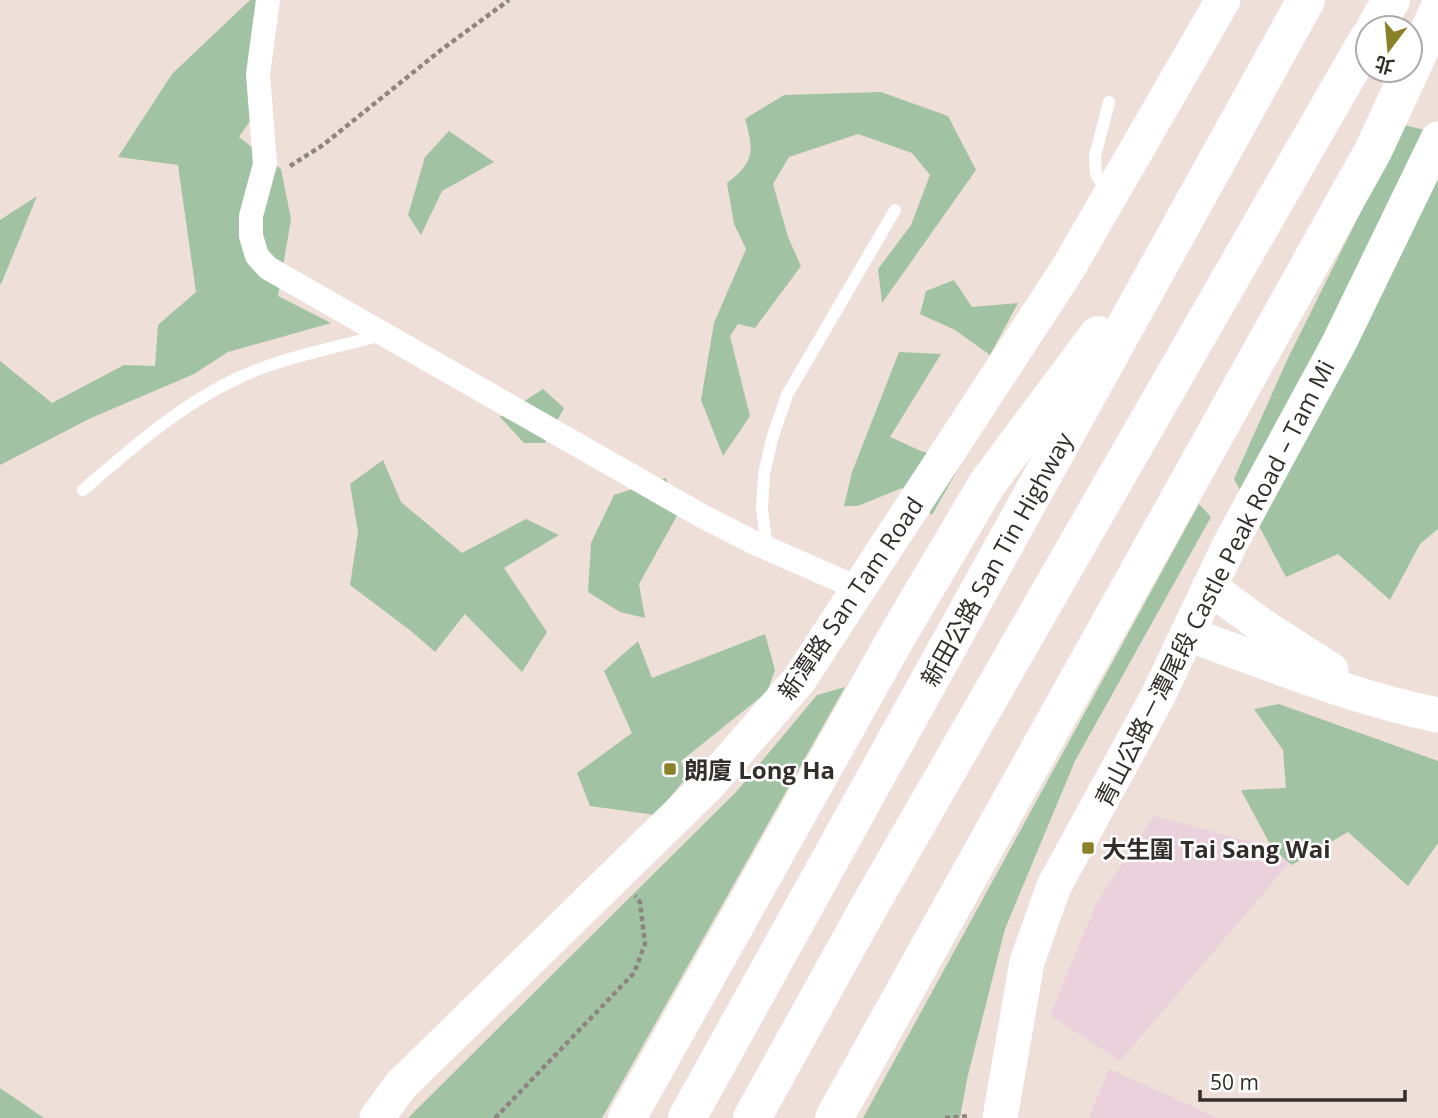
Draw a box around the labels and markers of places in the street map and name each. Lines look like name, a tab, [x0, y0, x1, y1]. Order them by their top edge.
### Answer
place label: 朗廈 Long Ha	[684, 753, 835, 786]
marker: 朗廈 Long Ha	[662, 761, 678, 777]
place label: 大生圍 Tai Sang Wai	[1102, 832, 1331, 865]
marker: 大生圍 Tai Sang Wai	[1080, 840, 1096, 856]

